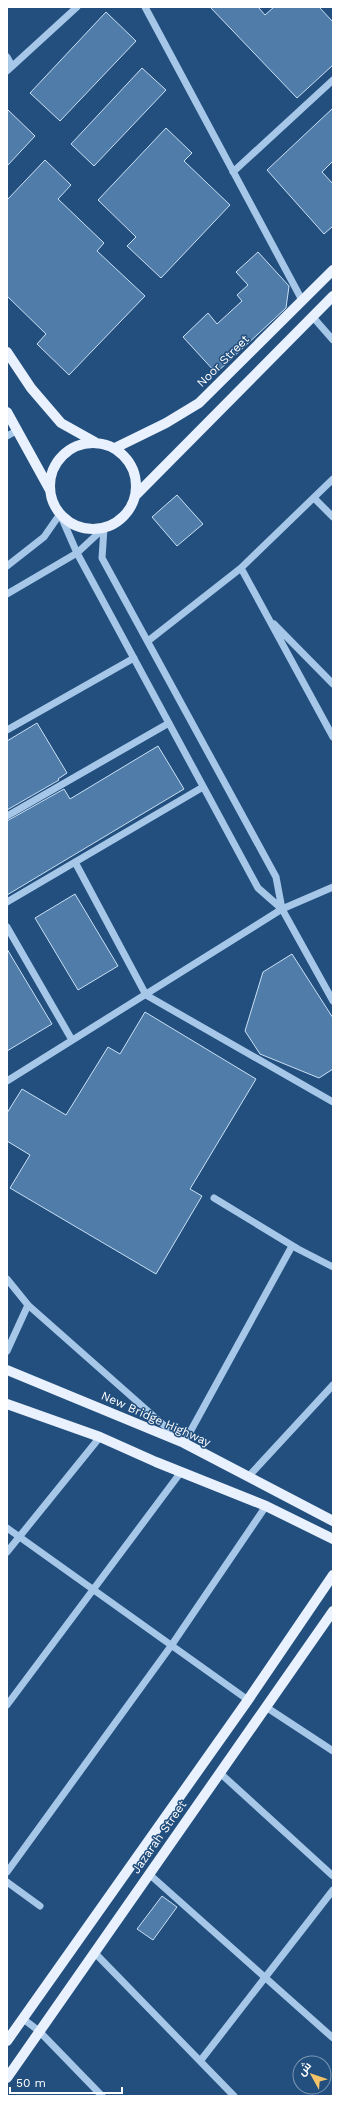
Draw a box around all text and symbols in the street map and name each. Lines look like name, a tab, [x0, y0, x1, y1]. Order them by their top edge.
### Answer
street label: Noor Street	[194, 332, 252, 390]
street label: New Bridge Highway	[99, 1389, 214, 1450]
street label: Jazarah Street	[129, 1798, 189, 1876]
north arrow	[292, 2055, 332, 2095]
text: ش	[295, 2059, 314, 2078]
scale bar	[10, 2069, 122, 2095]
text: 50 m	[16, 2076, 46, 2090]

